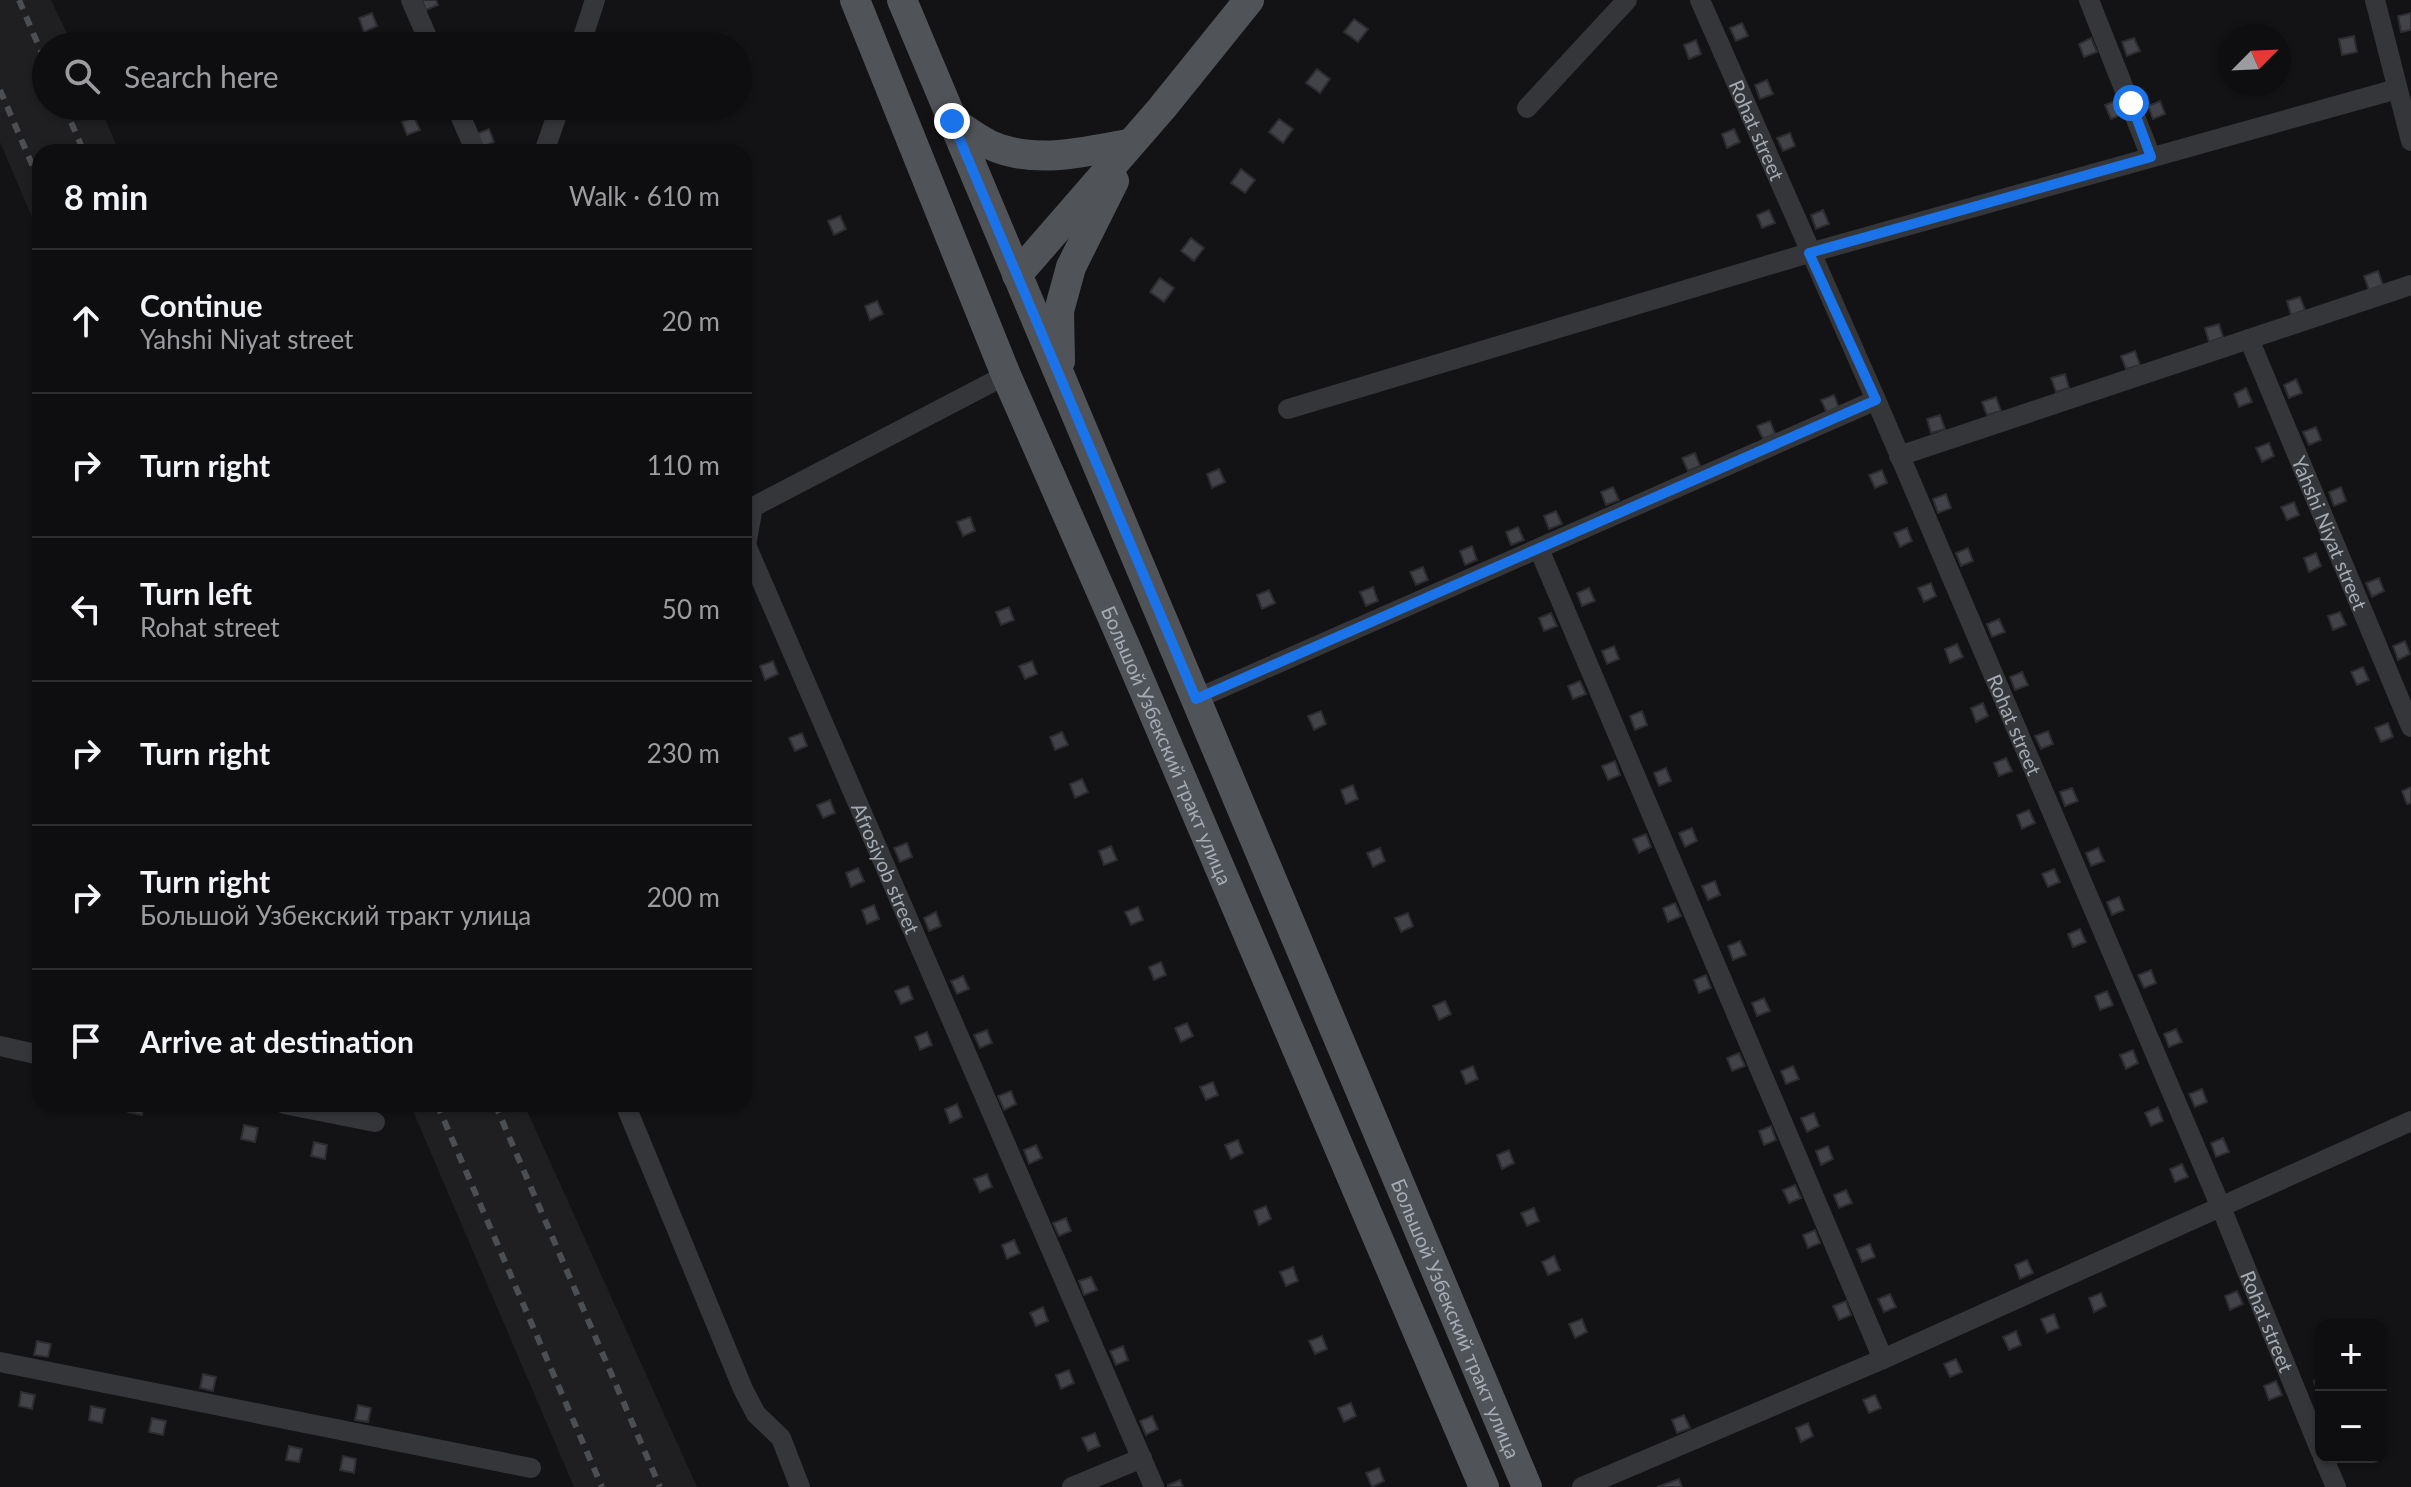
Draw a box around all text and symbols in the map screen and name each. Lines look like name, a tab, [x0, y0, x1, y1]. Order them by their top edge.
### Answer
north arrow	[2219, 24, 2291, 96]
search box	[32, 32, 752, 120]
icon: search	[60, 54, 104, 98]
text: Search here	[124, 58, 279, 94]
street label: Rohat street	[1725, 76, 1790, 184]
route start	[2113, 85, 2149, 121]
route end	[934, 103, 970, 139]
text: 8 min	[64, 176, 148, 217]
text: Walk · 610 m	[569, 180, 720, 212]
text: Continue	[140, 287, 263, 323]
icon: ahead	[64, 299, 108, 343]
text: 20 m	[662, 305, 720, 337]
text: Yahshi Niyat street	[140, 323, 353, 355]
icon: right	[64, 443, 108, 487]
text: Turn right	[140, 447, 270, 483]
text: 110 m	[647, 449, 720, 481]
street label: Yahshi Niyat street	[2287, 452, 2373, 613]
text: Turn left	[140, 575, 252, 611]
icon: left	[64, 587, 108, 631]
text: 50 m	[662, 593, 720, 625]
street label: Большой Узбекский тракт улица	[1097, 602, 1238, 888]
text: Rohat street	[140, 611, 280, 643]
street label: Rohat street	[1983, 670, 2047, 779]
icon: right	[64, 731, 108, 775]
text: Turn right	[140, 735, 270, 771]
text: 230 m	[647, 737, 720, 769]
street label: Afrosiyob street	[847, 799, 925, 937]
text: Turn right	[140, 863, 270, 899]
icon: right	[64, 875, 108, 919]
text: 200 m	[647, 881, 720, 913]
text: Большой Узбекский тракт улица	[140, 899, 531, 931]
icon: arrive	[64, 1019, 108, 1063]
text: Arrive at destination	[140, 1023, 414, 1059]
street label: Большой Узбекский тракт улица	[1387, 1175, 1525, 1462]
street label: Rohat street	[2236, 1267, 2299, 1376]
map controls	[2315, 1319, 2387, 1463]
button: +	[2315, 1319, 2387, 1391]
button: −	[2315, 1391, 2387, 1463]

